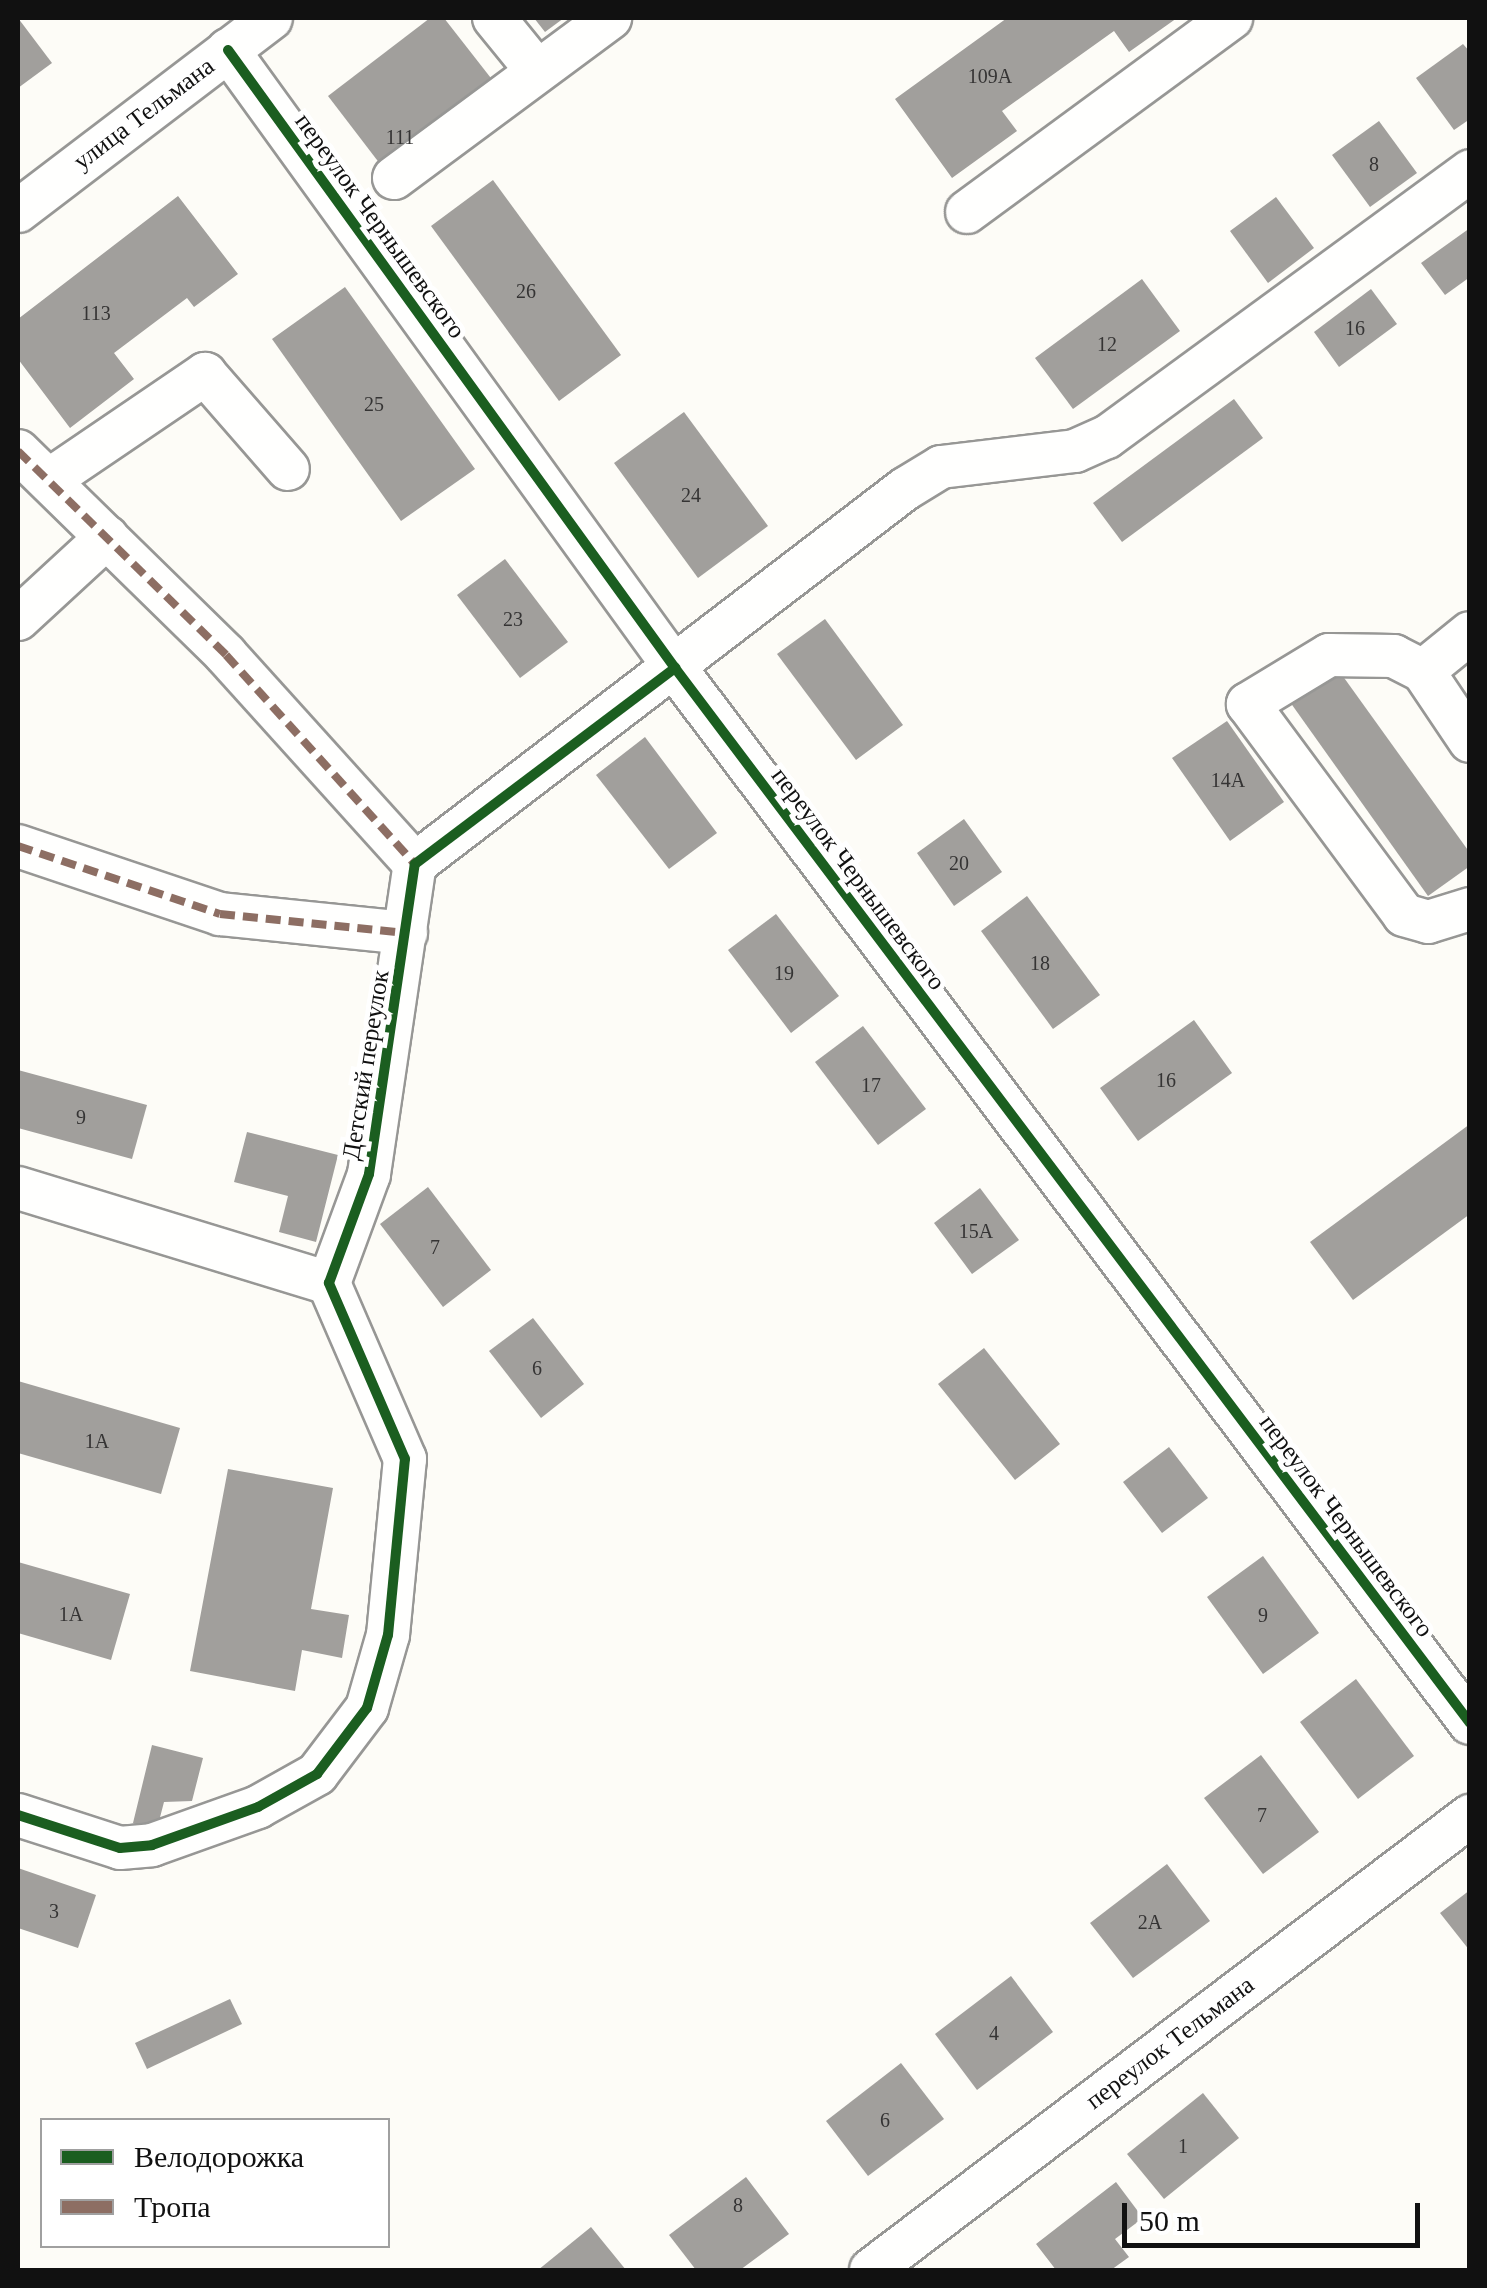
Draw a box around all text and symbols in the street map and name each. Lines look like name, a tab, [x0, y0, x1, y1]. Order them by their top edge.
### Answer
street label: улица Тельмана	[68, 51, 220, 177]
house number: 109А	[968, 64, 1012, 88]
street label: переулок Чернышевского	[288, 108, 472, 344]
house number: 111	[386, 125, 414, 149]
house number: 8	[1369, 152, 1379, 176]
house number: 26	[516, 279, 536, 303]
house number: 113	[81, 301, 111, 325]
house number: 16	[1345, 316, 1365, 340]
house number: 12	[1097, 332, 1117, 356]
house number: 25	[364, 392, 384, 416]
house number: 24	[681, 483, 701, 507]
house number: 23	[503, 607, 523, 631]
street label: переулок Чернышевского	[765, 762, 951, 996]
house number: 14А	[1211, 768, 1245, 792]
house number: 20	[949, 851, 969, 875]
house number: 18	[1030, 951, 1050, 975]
house number: 19	[774, 961, 794, 985]
street label: Детский переулок	[336, 968, 396, 1162]
house number: 16	[1156, 1068, 1176, 1092]
house number: 17	[861, 1073, 881, 1097]
house number: 9	[76, 1105, 86, 1129]
house number: 15А	[959, 1219, 993, 1243]
house number: 7	[430, 1235, 440, 1259]
house number: 6	[532, 1356, 542, 1380]
street label: переулок Чернышевского	[1253, 1409, 1439, 1643]
house number: 1А	[85, 1429, 109, 1453]
house number: 1А	[59, 1602, 83, 1626]
house number: 9	[1258, 1603, 1268, 1627]
house number: 7	[1257, 1803, 1267, 1827]
house number: 3	[49, 1899, 59, 1923]
house number: 2А	[1138, 1910, 1162, 1934]
street label: переулок Тельмана	[1080, 1970, 1260, 2116]
house number: 4	[989, 2021, 999, 2045]
house number: 6	[880, 2108, 890, 2132]
legend	[40, 2118, 390, 2248]
house number: 1	[1178, 2134, 1188, 2158]
text: Велодорожка	[134, 2140, 304, 2173]
scale bar	[1127, 2183, 1424, 2245]
text: Тропа	[134, 2190, 211, 2223]
house number: 8	[733, 2193, 743, 2217]
text: 50 m	[1139, 2204, 1200, 2237]

